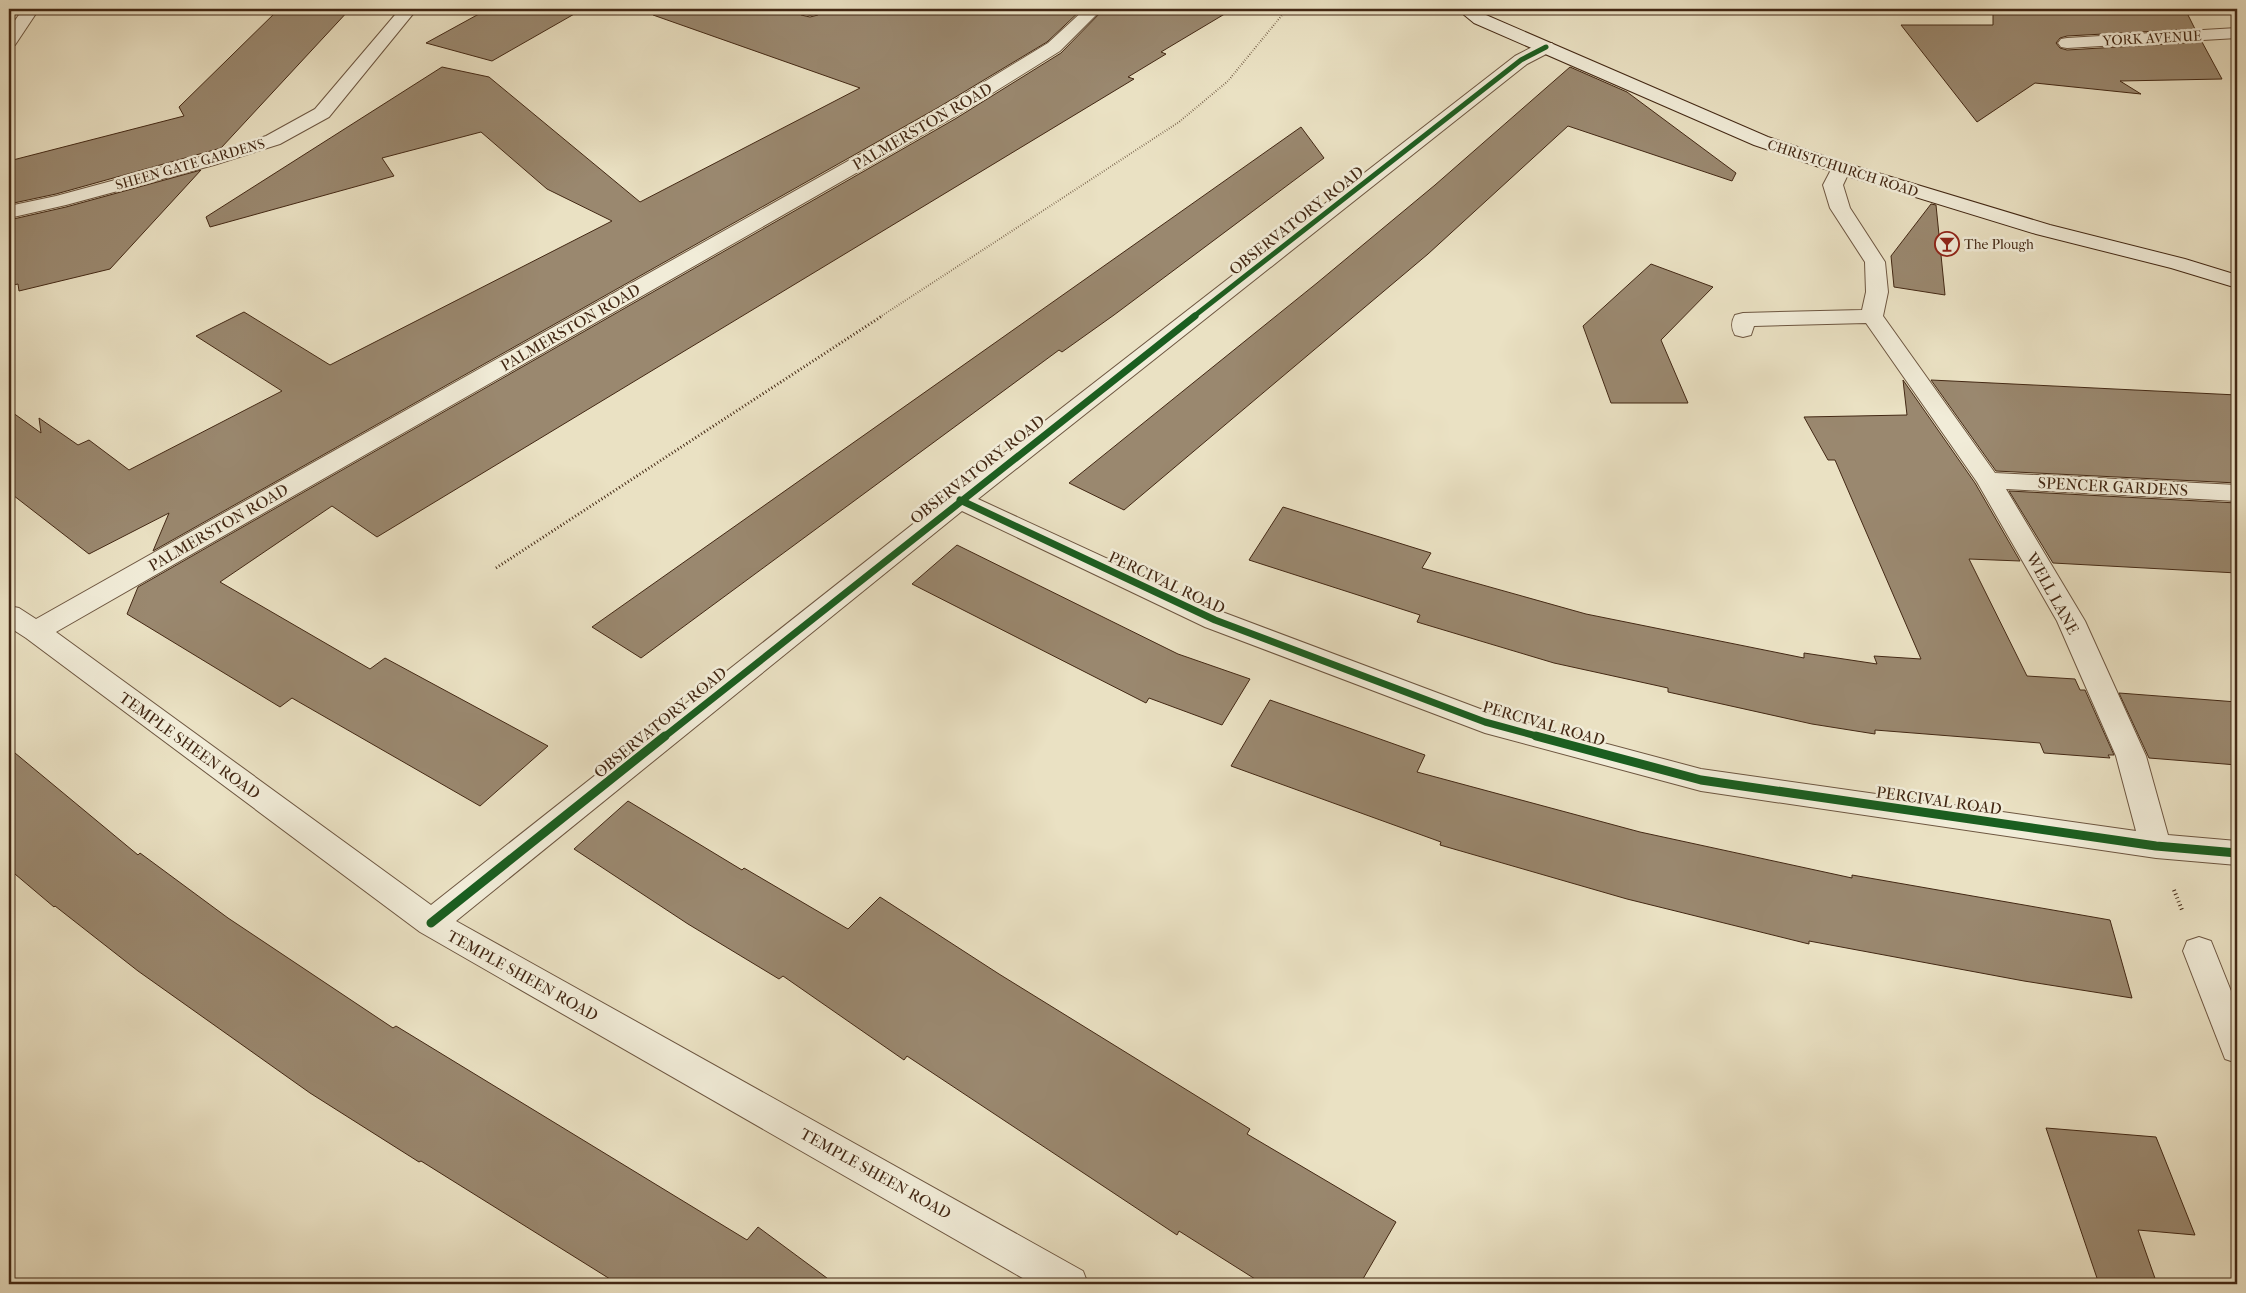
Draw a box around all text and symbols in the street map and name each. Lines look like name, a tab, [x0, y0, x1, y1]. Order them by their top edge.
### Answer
street label: YORK AVENUE	[2101, 27, 2203, 50]
street label: PALMERSTON ROAD	[849, 79, 996, 174]
street label: SHEEN GATE GARDENS	[113, 135, 267, 194]
street label: CHRISTCHURCH ROAD	[1765, 136, 1921, 201]
street label: OBSERVATORY ROAD	[1225, 162, 1367, 279]
bar icon: The Plough	[1934, 231, 1960, 257]
place label: The Plough	[1964, 236, 2034, 253]
street label: PALMERSTON ROAD	[497, 280, 644, 375]
street label: OBSERVATORY ROAD	[906, 411, 1048, 528]
street label: SPENCER GARDENS	[2037, 473, 2189, 500]
street label: PALMERSTON ROAD	[145, 480, 292, 575]
street label: PERCIVAL ROAD	[1105, 547, 1228, 618]
street label: WELL LANE	[2022, 548, 2083, 638]
street label: OBSERVATORY ROAD	[590, 663, 731, 782]
street label: TEMPLE SHEEN ROAD	[115, 688, 264, 803]
street label: PERCIVAL ROAD	[1480, 697, 1607, 750]
street label: PERCIVAL ROAD	[1875, 782, 2003, 819]
street label: TEMPLE SHEEN ROAD	[444, 926, 602, 1025]
street label: TEMPLE SHEEN ROAD	[797, 1124, 955, 1223]

